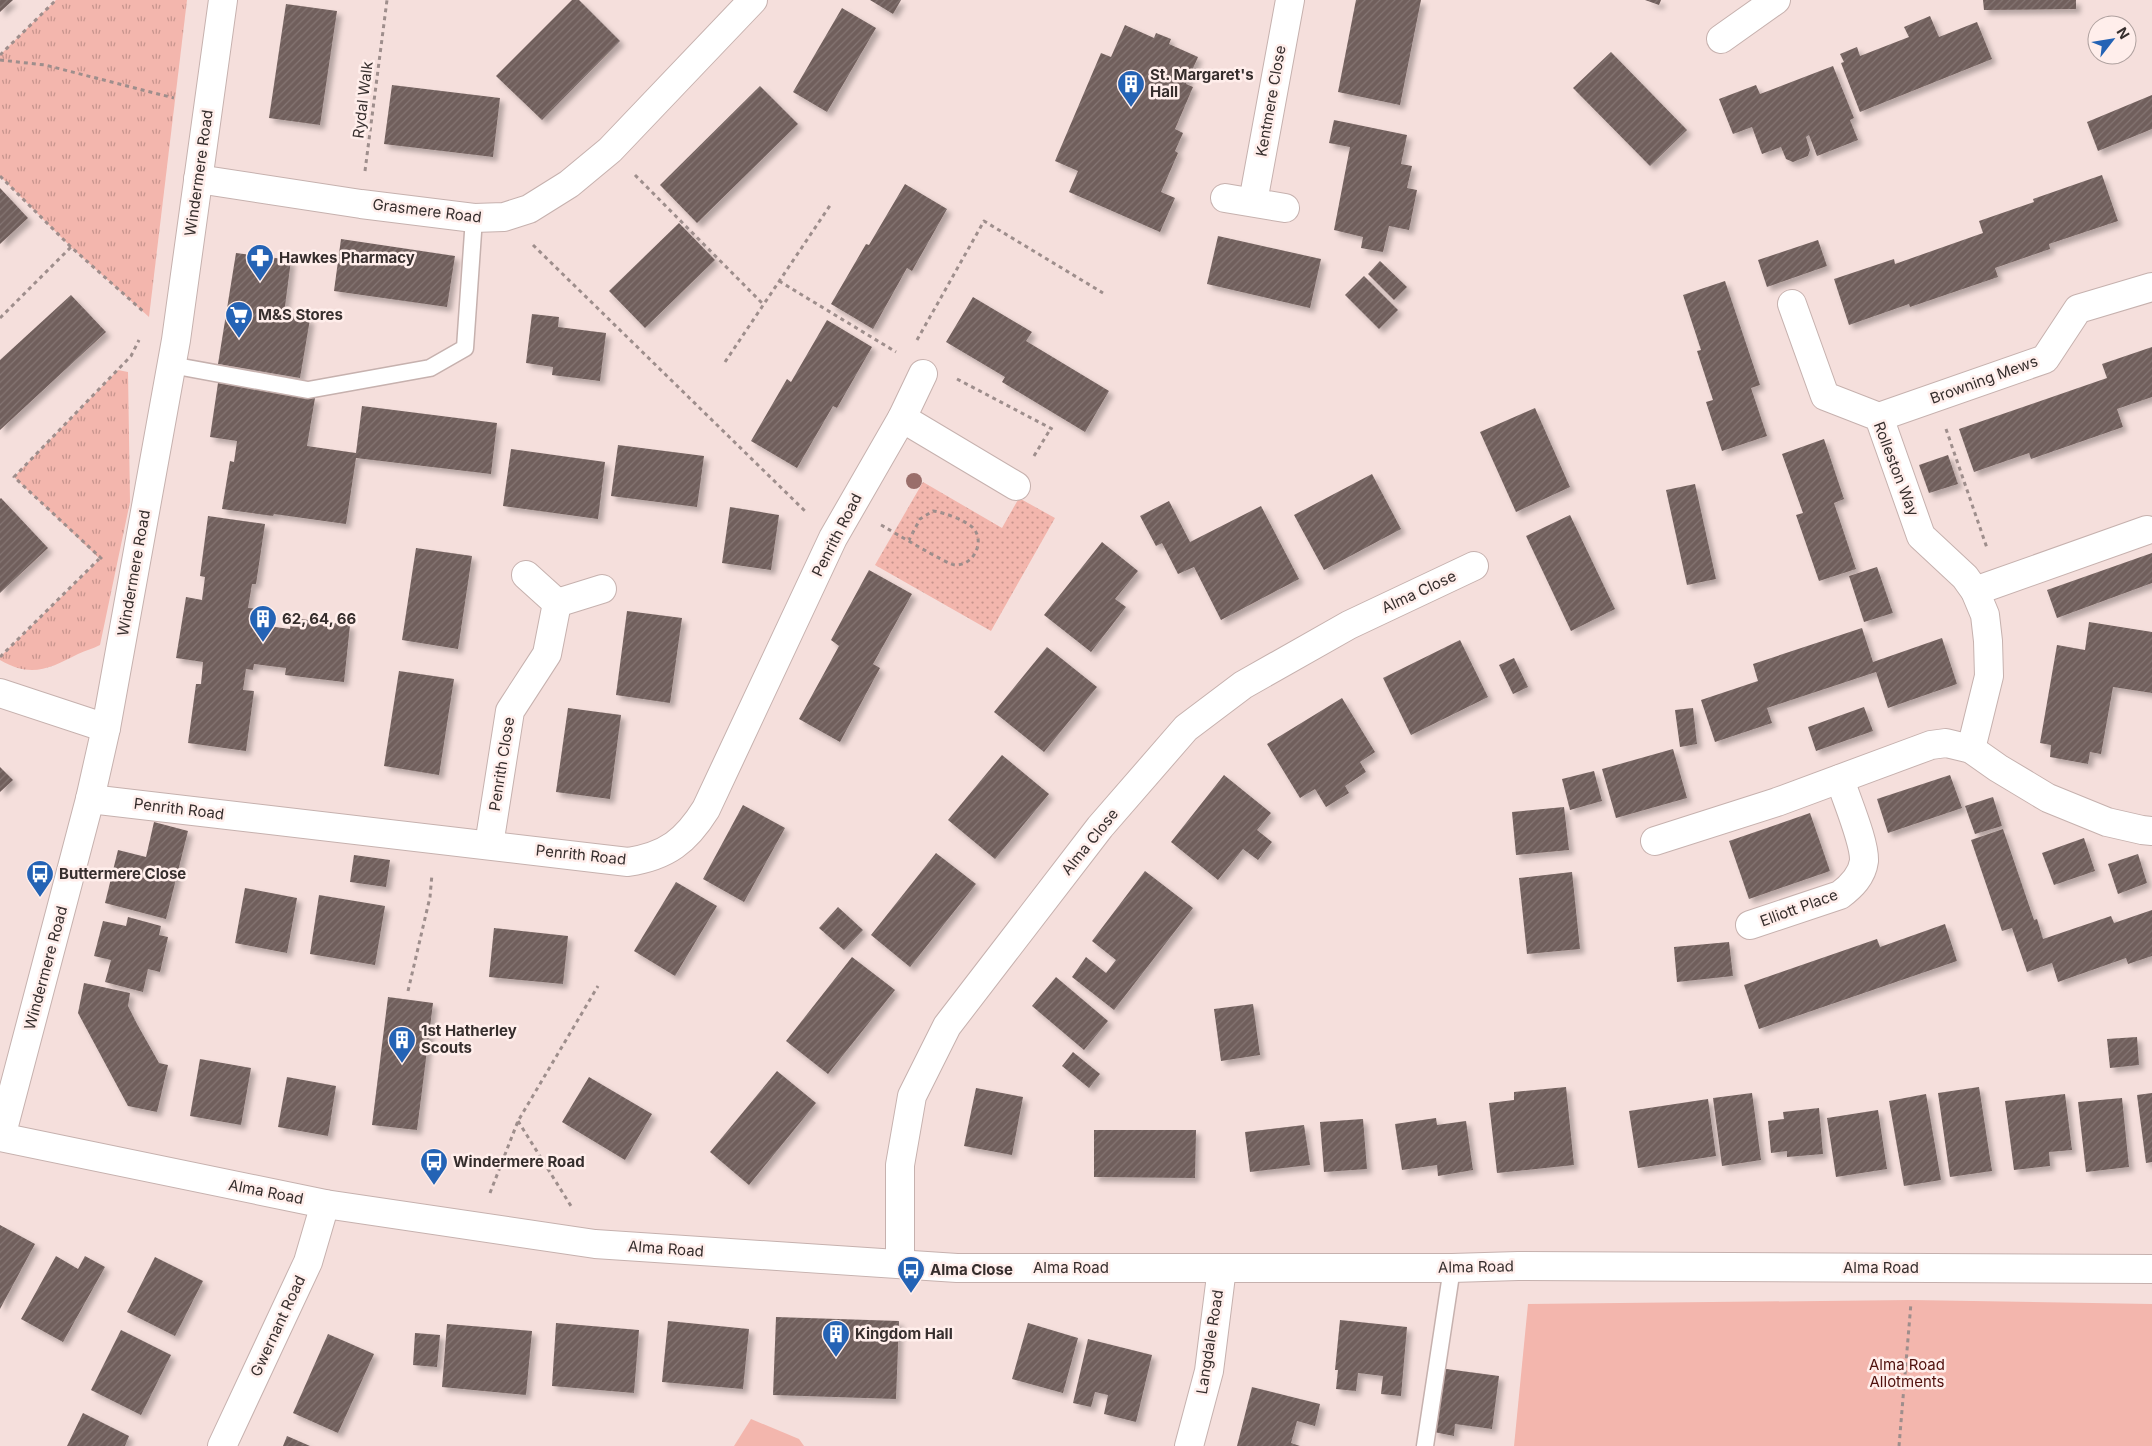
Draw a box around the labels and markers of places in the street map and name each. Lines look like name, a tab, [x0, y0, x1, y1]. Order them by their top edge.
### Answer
place label: St. Margaret's Hall	[1150, 65, 1254, 101]
building icon: St. Margaret's Hall	[1116, 69, 1146, 108]
pharmacy icon: Hawkes Pharmacy	[245, 243, 275, 282]
place label: Hawkes Pharmacy	[279, 248, 415, 267]
supermarket icon: M&S Stores	[224, 300, 254, 339]
place label: M&S Stores	[258, 305, 343, 324]
building icon: 62, 64, 66	[248, 604, 278, 643]
place label: 62, 64, 66	[282, 609, 357, 628]
bus stop icon: Buttermere Close	[25, 859, 55, 898]
place label: Buttermere Close	[59, 864, 186, 883]
place label: 1st Hatherley Scouts	[421, 1021, 517, 1057]
building icon: 1st Hatherley Scouts	[387, 1025, 417, 1064]
bus stop icon: Windermere Road	[419, 1147, 449, 1186]
place label: Windermere Road	[453, 1152, 585, 1171]
bus stop icon: Alma Close	[896, 1255, 926, 1294]
place label: Alma Close	[930, 1260, 1013, 1279]
building icon: Kingdom Hall	[821, 1319, 851, 1358]
place label: Kingdom Hall	[855, 1324, 953, 1343]

